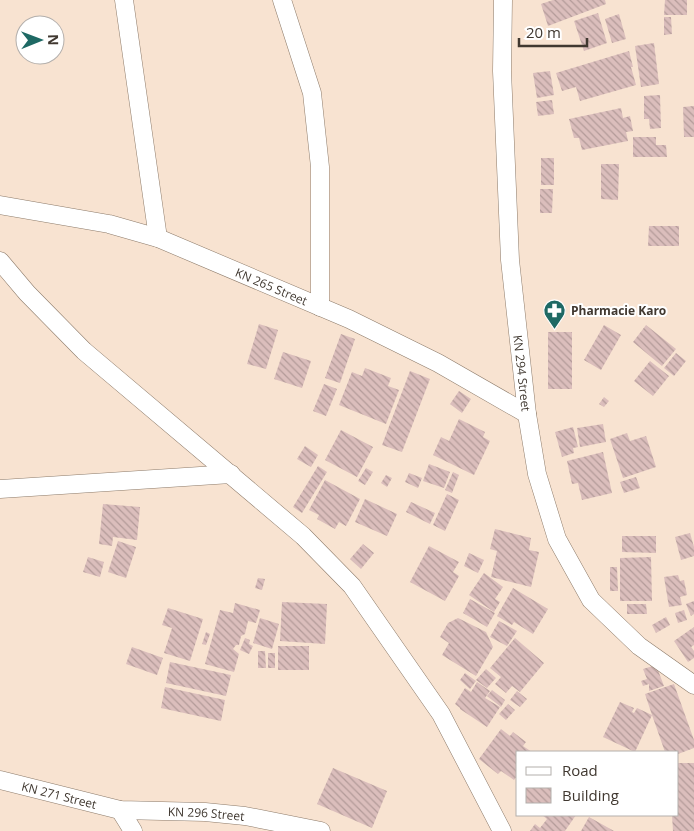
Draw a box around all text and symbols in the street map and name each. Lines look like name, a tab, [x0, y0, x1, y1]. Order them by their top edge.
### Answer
north arrow	[15, 15, 65, 65]
scale bar	[519, 15, 586, 47]
text: 20 m	[526, 22, 561, 42]
text: N	[44, 34, 63, 46]
street label: KN 265 Street	[233, 263, 310, 309]
pharmacy icon: Pharmacie Karo	[543, 298, 567, 329]
place label: Pharmacie Karo	[571, 302, 666, 319]
street label: KN 294 Street	[510, 334, 535, 412]
legend	[516, 751, 679, 816]
text: Road	[562, 760, 598, 780]
street label: KN 271 Street	[20, 777, 99, 812]
text: Building	[562, 785, 619, 805]
street label: KN 296 Street	[168, 803, 245, 824]

